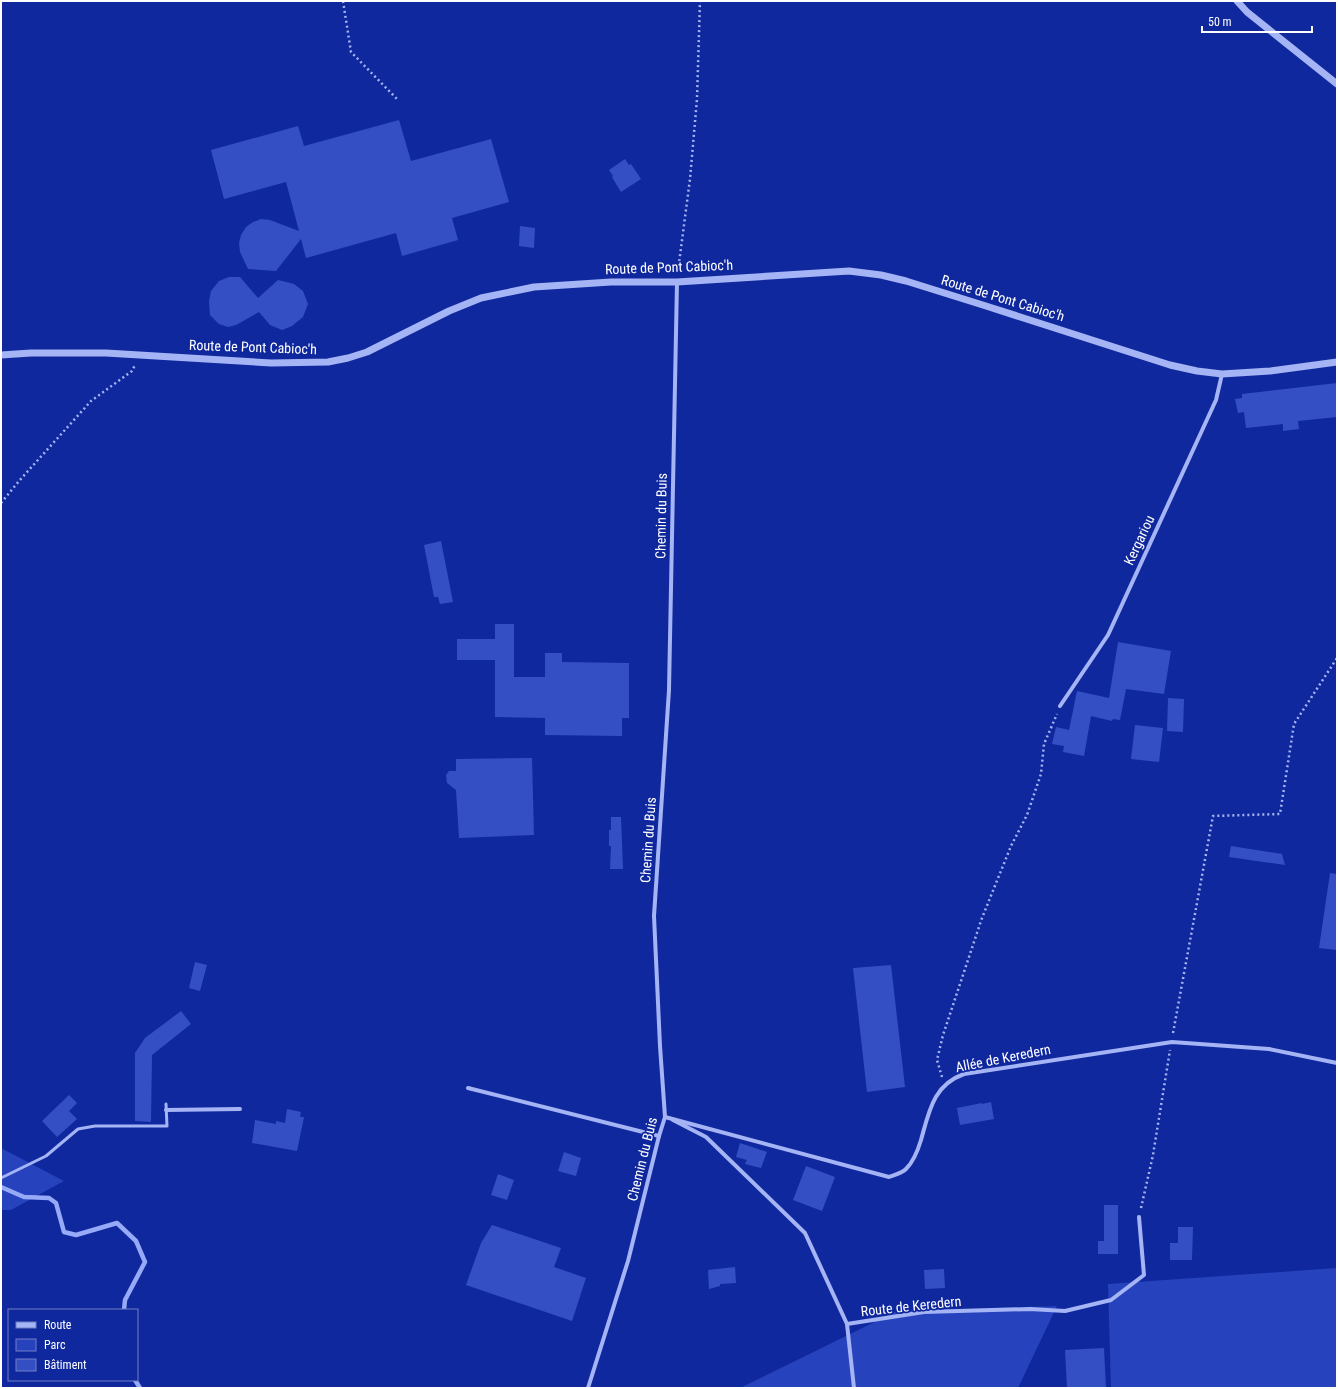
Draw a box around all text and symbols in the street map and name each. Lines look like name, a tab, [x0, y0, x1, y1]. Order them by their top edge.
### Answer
scale bar	[1202, 8, 1312, 34]
text: 50 m	[1208, 15, 1232, 29]
street label: Route de Pont Cabioc'h	[605, 257, 733, 277]
street label: Route de Pont Cabioc'h	[939, 272, 1067, 324]
street label: Route de Pont Cabioc'h	[189, 337, 317, 357]
street label: Chemin du Buis	[652, 473, 670, 559]
street label: Kergariou	[1121, 513, 1157, 567]
street label: Chemin du Buis	[637, 797, 659, 883]
street label: Allée de Keredern	[954, 1041, 1052, 1075]
street label: Chemin du Buis	[624, 1115, 660, 1203]
street label: Route de Keredern	[860, 1293, 962, 1319]
legend	[8, 1309, 138, 1381]
text: Route	[44, 1318, 72, 1332]
text: Parc	[44, 1338, 66, 1352]
text: Bâtiment	[44, 1358, 87, 1372]

